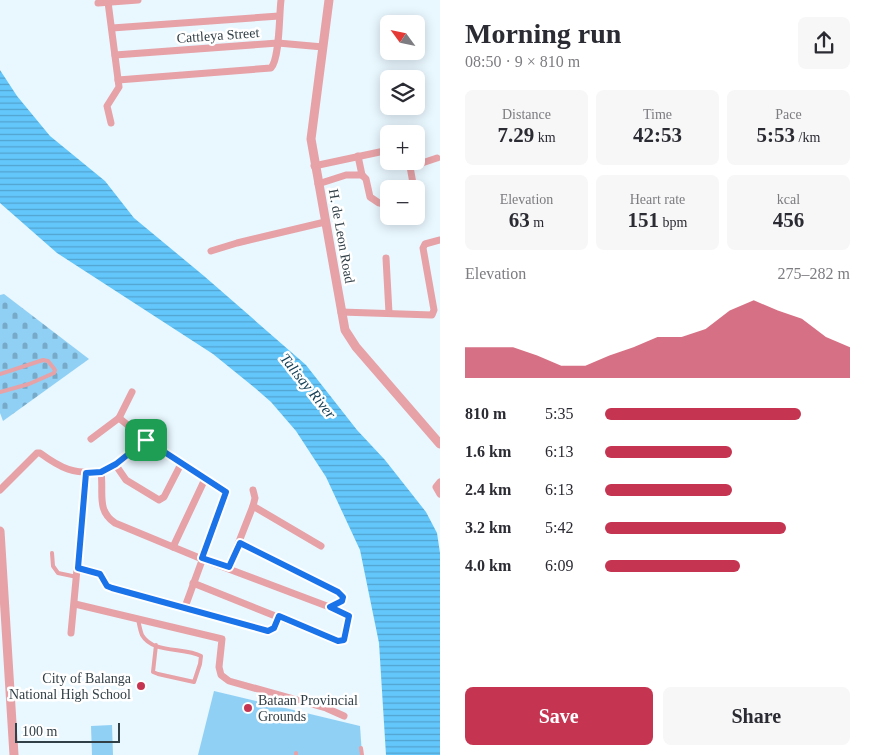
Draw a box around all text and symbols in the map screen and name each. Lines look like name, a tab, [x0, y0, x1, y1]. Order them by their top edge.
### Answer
north arrow	[380, 15, 425, 60]
map controls	[380, 15, 425, 225]
button: share	[798, 17, 850, 69]
text: Morning run	[465, 18, 621, 49]
street label: Cattleya Street	[176, 25, 260, 46]
text: 08:50 · 9 × 810 m	[465, 53, 580, 70]
button: layers	[380, 70, 425, 115]
text: Distance	[502, 107, 551, 122]
text: Time	[643, 107, 672, 122]
text: Pace	[775, 107, 802, 122]
text: 7.29	[497, 123, 534, 147]
text: 42:53	[633, 123, 682, 147]
text: 5:53	[757, 123, 795, 147]
button: +	[380, 125, 425, 170]
text: km	[534, 130, 556, 145]
text: /km	[795, 130, 820, 145]
button: −	[380, 180, 425, 225]
street label: H. de Leon Road	[326, 188, 357, 284]
text: Elevation	[500, 192, 553, 207]
text: Heart rate	[630, 192, 685, 207]
text: kcal	[777, 192, 800, 207]
text: 63	[509, 208, 530, 232]
text: 151	[628, 208, 659, 232]
text: 456	[773, 208, 804, 232]
text: m	[530, 215, 544, 230]
text: bpm	[659, 215, 687, 230]
text: Elevation	[465, 265, 526, 282]
text: 275–282 m	[778, 265, 850, 282]
water label: Talisay River	[277, 350, 339, 422]
text: 810 m	[465, 405, 506, 422]
text: 5:35	[545, 405, 573, 422]
pin	[125, 419, 167, 461]
icon: arrive	[132, 426, 160, 454]
text: 1.6 km	[465, 443, 511, 460]
text: 6:13	[545, 443, 573, 460]
text: 2.4 km	[465, 481, 511, 498]
text: 6:13	[545, 481, 573, 498]
text: 3.2 km	[465, 519, 511, 536]
text: 5:42	[545, 519, 573, 536]
text: 4.0 km	[465, 557, 511, 574]
text: 6:09	[545, 557, 573, 574]
place label: City of Balanga National High School	[9, 671, 132, 702]
marker: City of Balanga National High School	[135, 680, 147, 692]
button: Save	[465, 687, 653, 745]
button: Share	[663, 687, 850, 745]
place label: Bataan Provincial Grounds	[258, 693, 358, 724]
marker: Bataan Provincial Grounds	[242, 702, 254, 714]
scale bar	[15, 720, 120, 743]
text: 100 m	[22, 724, 57, 739]

